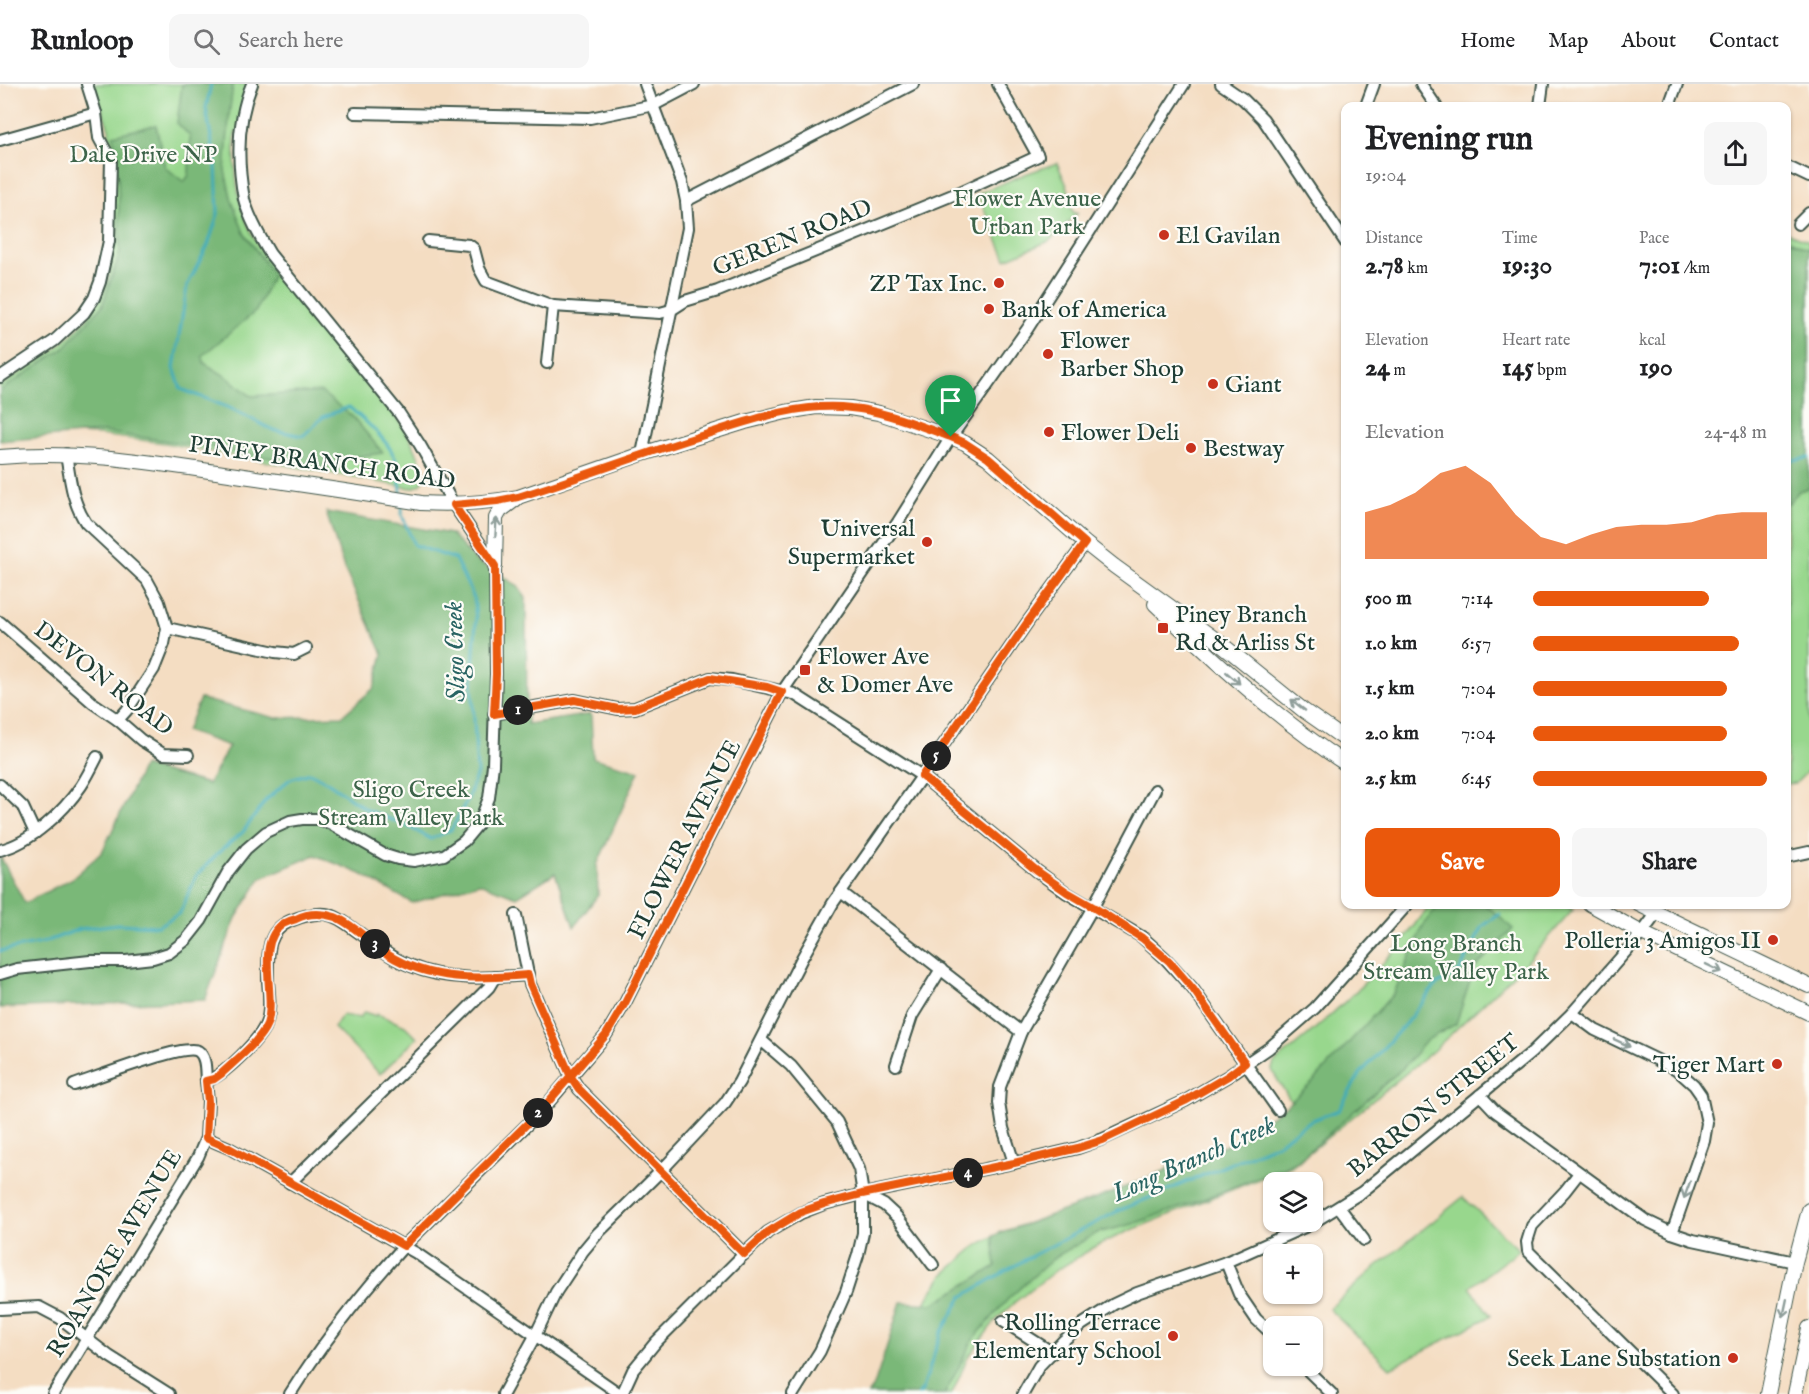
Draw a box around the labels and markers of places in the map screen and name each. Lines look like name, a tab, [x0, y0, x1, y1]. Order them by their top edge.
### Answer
place label: El Gavilan	[1176, 221, 1281, 252]
marker: El Gavilan	[1157, 228, 1171, 242]
place label: ZP Tax Inc.	[870, 269, 987, 300]
marker: ZP Tax Inc.	[992, 276, 1006, 290]
place label: Bank of America	[1001, 295, 1167, 326]
marker: Bank of America	[982, 302, 996, 316]
place label: Flower Barber Shop	[1060, 326, 1184, 385]
marker: Flower Barber Shop	[1041, 347, 1055, 361]
place label: Giant	[1225, 370, 1282, 401]
pin	[925, 375, 976, 437]
marker: Giant	[1206, 377, 1220, 391]
place label: Flower Deli	[1061, 418, 1179, 449]
marker: Flower Deli	[1042, 425, 1056, 439]
place label: Bestway	[1203, 434, 1284, 465]
marker: Bestway	[1184, 441, 1198, 455]
place label: Universal Supermarket	[788, 514, 915, 573]
marker: Universal Supermarket	[920, 535, 934, 549]
place label: Piney Branch Rd & Arliss St	[1175, 600, 1315, 659]
marker: Piney Branch Rd & Arliss St	[1156, 621, 1170, 635]
place label: Flower Ave & Domer Ave	[817, 642, 953, 701]
marker: Flower Ave & Domer Ave	[798, 663, 812, 677]
pin: 1	[503, 695, 533, 725]
pin: 5	[921, 741, 951, 771]
place label: Polleria 3 Amigos II	[1564, 926, 1761, 957]
pin: 3	[360, 929, 390, 959]
marker: Polleria 3 Amigos II	[1766, 933, 1780, 947]
place label: Tiger Mart	[1653, 1050, 1765, 1081]
marker: Tiger Mart	[1770, 1057, 1784, 1071]
pin: 2	[523, 1098, 553, 1128]
pin: 4	[953, 1158, 983, 1188]
place label: Rolling Terrace Elementary School	[973, 1308, 1161, 1367]
marker: Rolling Terrace Elementary School	[1166, 1329, 1180, 1343]
place label: Seek Lane Substation	[1507, 1344, 1721, 1375]
marker: Seek Lane Substation	[1726, 1351, 1740, 1365]

